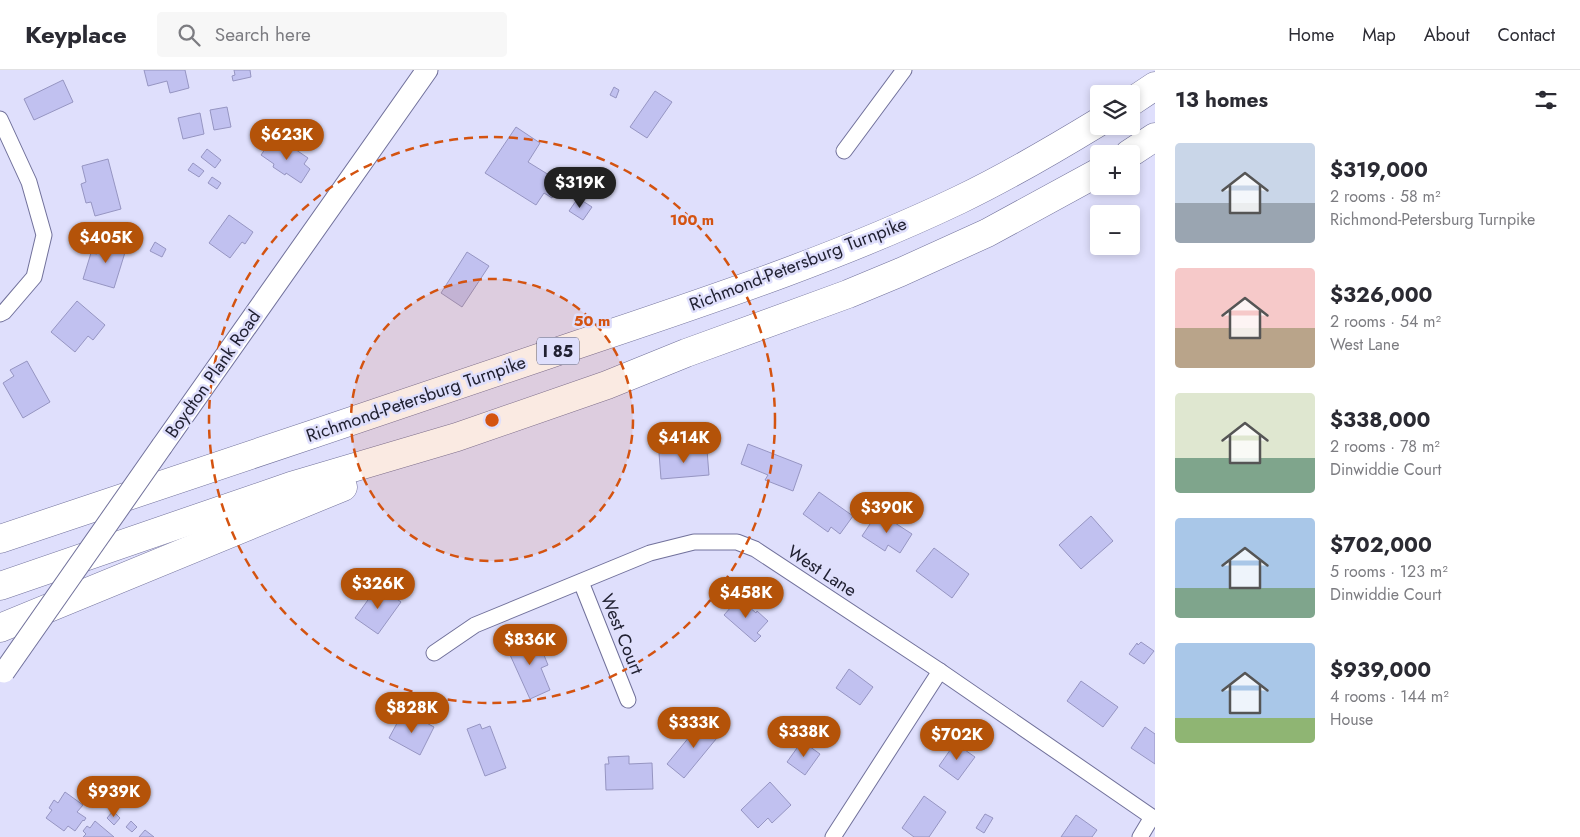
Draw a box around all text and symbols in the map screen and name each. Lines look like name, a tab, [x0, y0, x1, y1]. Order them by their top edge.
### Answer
search box	[157, 12, 507, 57]
text: Keyplace	[25, 17, 127, 52]
icon: search	[175, 21, 203, 49]
text: Search here	[215, 21, 311, 48]
text: Home	[1288, 22, 1334, 48]
text: Map	[1362, 22, 1396, 48]
text: About	[1424, 22, 1469, 48]
text: Contact	[1497, 22, 1555, 48]
map controls	[1090, 85, 1140, 255]
button: layers	[1090, 85, 1140, 135]
text: 13 homes	[1175, 85, 1268, 115]
icon: filters	[1532, 86, 1560, 114]
pin: $623K	[252, 118, 322, 161]
text: $623K	[261, 123, 313, 146]
button: +	[1090, 145, 1140, 195]
text: $319,000	[1330, 155, 1428, 185]
icon: home	[1215, 163, 1275, 223]
pin: $319K	[545, 166, 615, 209]
text: $319K	[555, 171, 605, 194]
text: 2 rooms · 58 m²	[1330, 185, 1441, 208]
button: −	[1090, 205, 1140, 255]
text: Richmond-Petersburg Turnpike	[1330, 208, 1535, 231]
text: 100 m	[670, 209, 714, 231]
street label: Richmond-Petersburg Turnpike	[686, 210, 910, 318]
pin: $405K	[71, 222, 141, 264]
text: $405K	[79, 226, 133, 249]
text: $326,000	[1330, 280, 1432, 310]
icon: home	[1215, 288, 1275, 348]
street label: Boydton Plank Road	[159, 305, 267, 443]
text: 50 m	[574, 310, 610, 332]
text: 2 rooms · 54 m²	[1330, 310, 1441, 333]
text: West Lane	[1330, 333, 1399, 356]
road number: I 85	[537, 338, 579, 364]
street label: Richmond-Petersburg Turnpike	[303, 349, 529, 449]
text: $338,000	[1330, 405, 1431, 435]
centre of rings	[483, 411, 501, 429]
icon: home	[1215, 413, 1275, 473]
pin: $414K	[649, 422, 719, 464]
text: $414K	[658, 426, 710, 449]
text: 2 rooms · 78 m²	[1330, 435, 1440, 458]
text: Dinwiddie Court	[1330, 458, 1441, 481]
pin: $390K	[852, 492, 922, 534]
text: $390K	[861, 496, 913, 519]
text: $702,000	[1330, 530, 1432, 560]
icon: home	[1215, 538, 1275, 598]
street label: West Lane	[782, 539, 862, 603]
text: 5 rooms · 123 m²	[1330, 560, 1448, 583]
pin: $326K	[343, 568, 413, 610]
text: $326K	[352, 572, 404, 595]
pin: $458K	[711, 576, 781, 619]
text: $458K	[720, 581, 772, 604]
text: Dinwiddie Court	[1330, 583, 1441, 606]
street label: West Court	[594, 590, 650, 679]
pin: $836K	[495, 624, 565, 666]
text: $836K	[504, 628, 556, 651]
text: $939,000	[1330, 655, 1431, 685]
icon: home	[1215, 663, 1275, 723]
text: 4 rooms · 144 m²	[1330, 685, 1449, 708]
pin: $828K	[377, 692, 447, 734]
text: $828K	[386, 696, 438, 719]
pin: $333K	[659, 706, 729, 749]
text: House	[1330, 708, 1373, 731]
text: $333K	[669, 711, 719, 734]
pin: $338K	[769, 716, 839, 758]
pin: $702K	[922, 718, 992, 761]
text: $338K	[778, 720, 830, 743]
text: $702K	[931, 723, 983, 746]
pin: $939K	[79, 776, 149, 818]
text: $939K	[88, 780, 140, 803]

